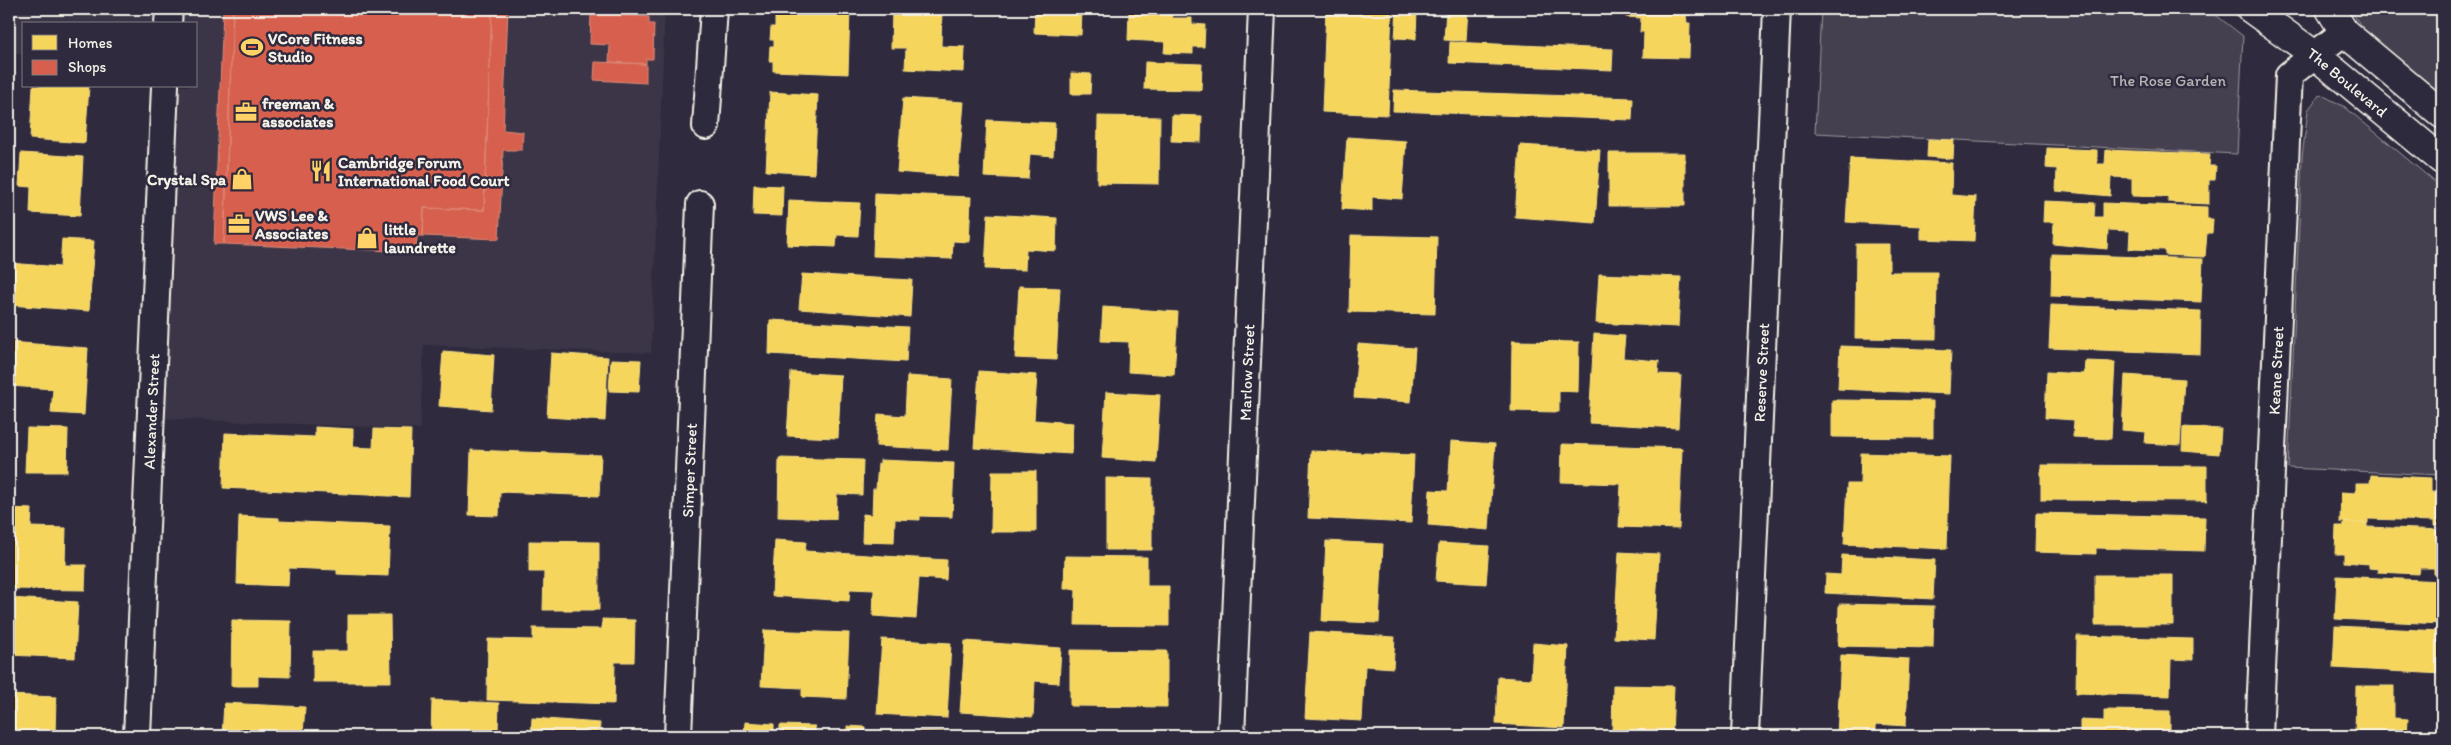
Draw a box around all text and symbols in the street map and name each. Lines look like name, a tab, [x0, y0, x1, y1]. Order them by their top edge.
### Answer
legend	[22, 22, 198, 88]
place label: VCore Fitness Studio	[268, 29, 363, 66]
text: Homes	[68, 34, 113, 52]
sports icon: VCore Fitness Studio	[239, 34, 265, 60]
street label: The Boulevard	[2303, 44, 2392, 121]
text: Shops	[68, 58, 107, 76]
park label: The Rose Garden	[2110, 71, 2226, 90]
place label: freeman & associates	[262, 94, 335, 131]
office icon: freeman & associates	[233, 99, 259, 125]
place label: Cambridge Forum International Food Court	[338, 153, 510, 190]
restaurant icon: Cambridge Forum International Food Court	[308, 158, 334, 184]
shop icon: Crystal Spa	[229, 166, 255, 192]
place label: Crystal Spa	[147, 170, 226, 190]
place label: VWS Lee & Associates	[254, 206, 329, 243]
office icon: VWS Lee & Associates	[226, 211, 252, 237]
place label: little laundrette	[384, 220, 456, 257]
shop icon: little laundrette	[354, 225, 380, 251]
street label: Reserve Street	[1750, 322, 1773, 422]
street label: Marlow Street	[1235, 324, 1259, 421]
street label: Keane Street	[2265, 326, 2288, 415]
street label: Alexander Street	[140, 353, 163, 470]
street label: Simper Street	[678, 423, 701, 518]

